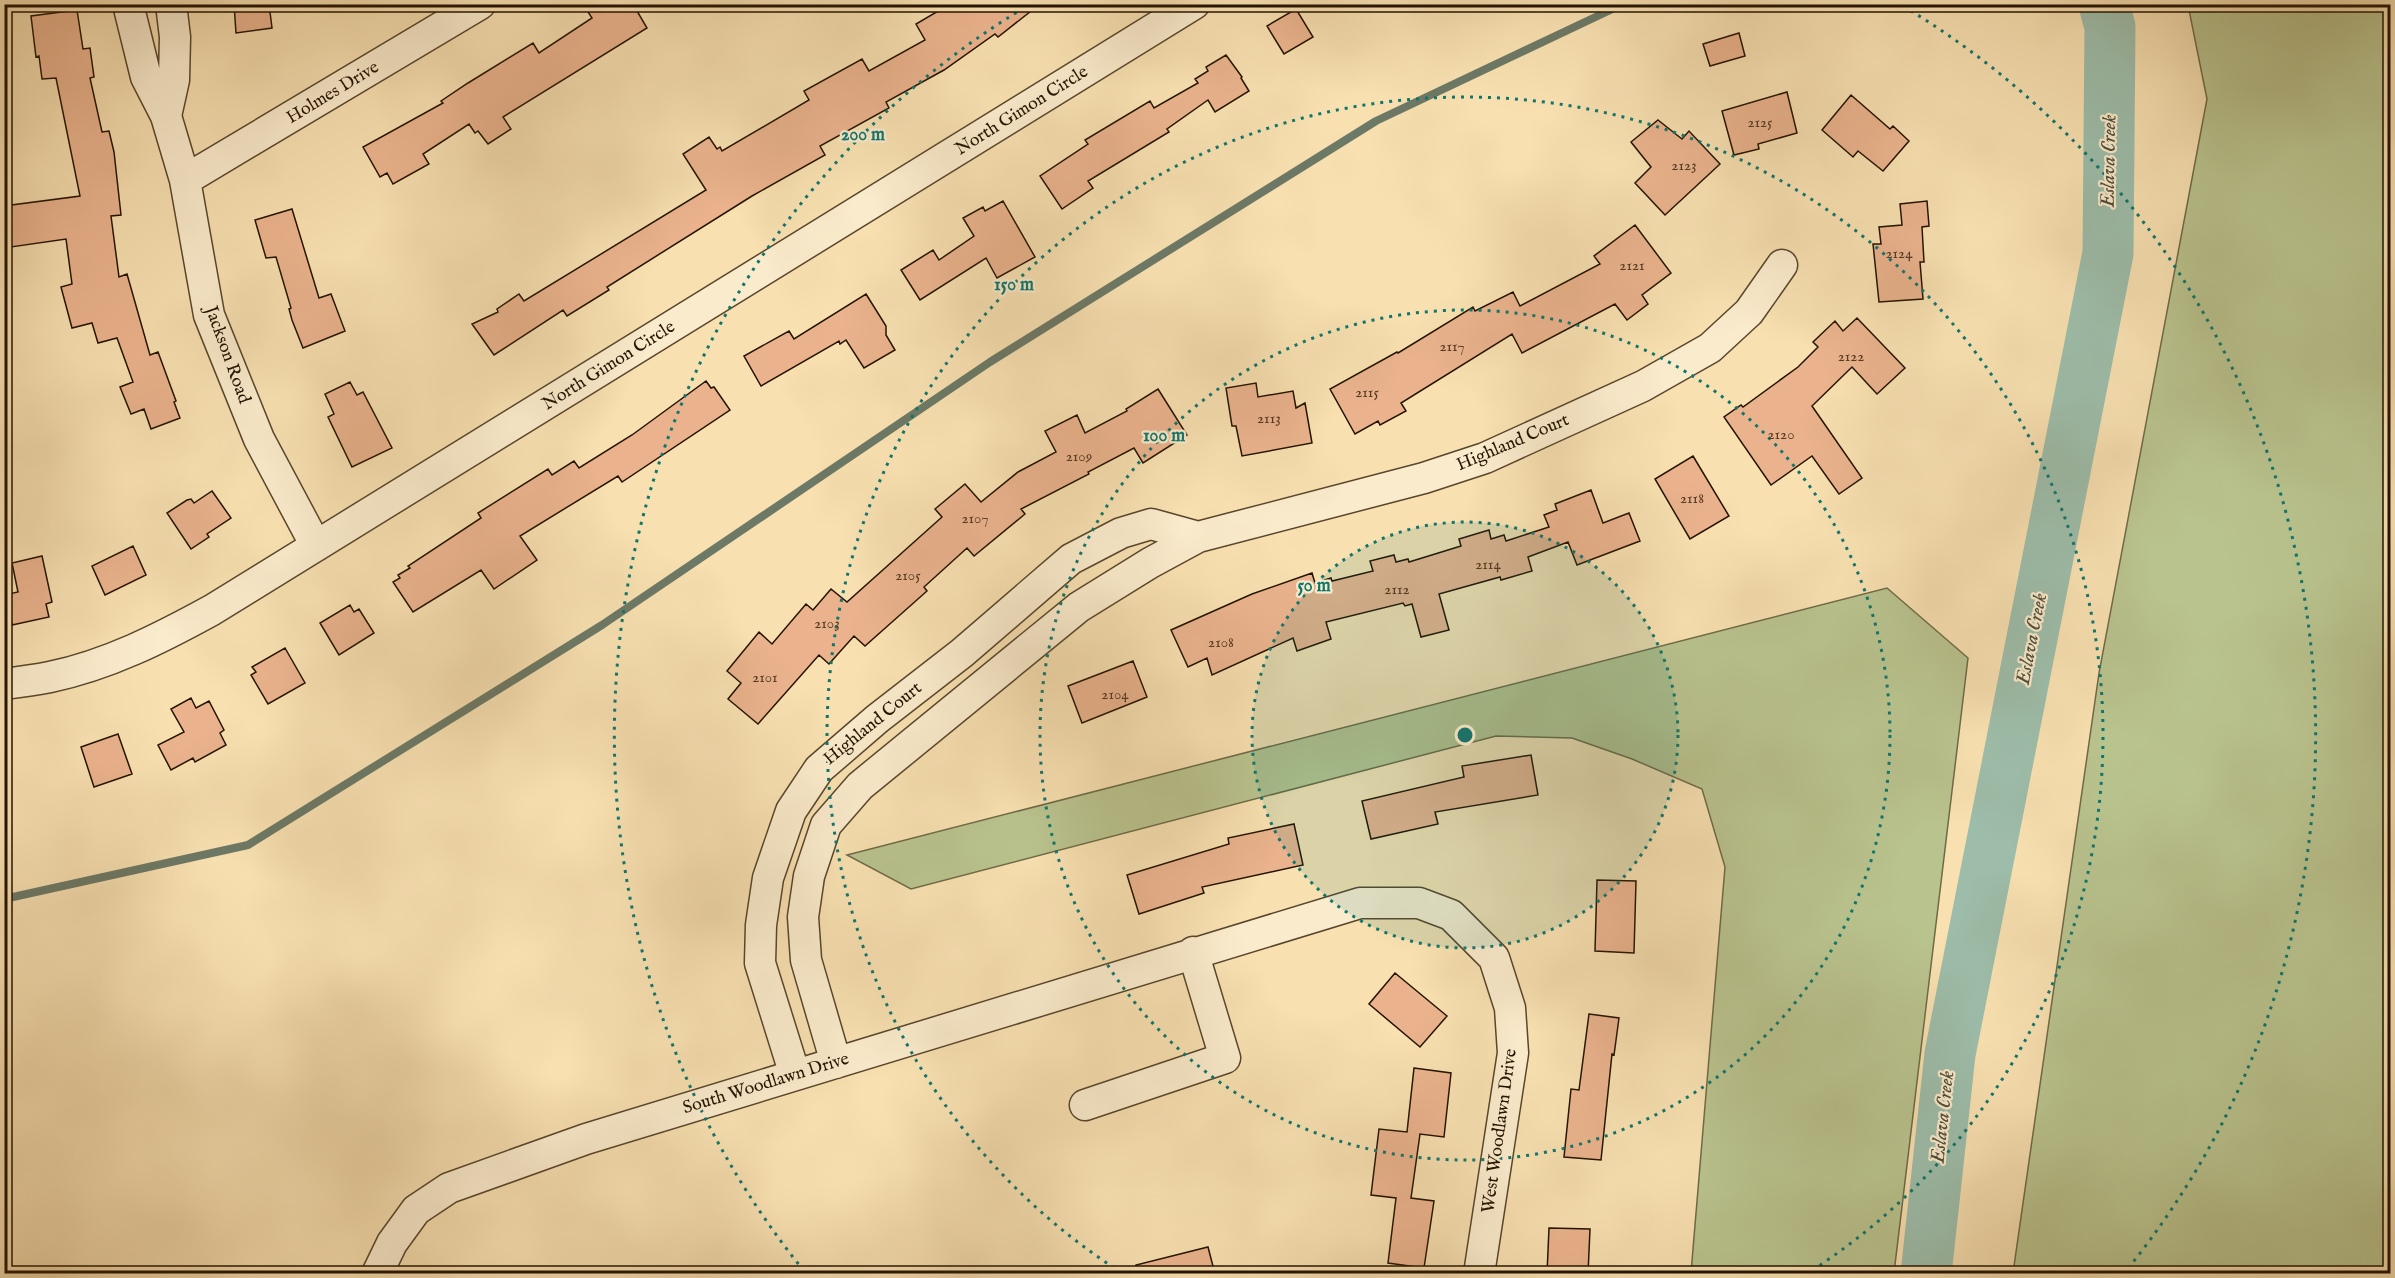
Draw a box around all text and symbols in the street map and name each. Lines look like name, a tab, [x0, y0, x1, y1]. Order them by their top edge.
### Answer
street label: Holmes Drive	[282, 56, 384, 130]
street label: North Gimon Circle	[951, 61, 1093, 161]
house number: 2125	[1747, 113, 1773, 132]
water label: Eslava Creek	[2096, 114, 2122, 209]
text: 200 m	[841, 124, 885, 147]
house number: 2123	[1671, 156, 1697, 175]
house number: 2124	[1885, 244, 1913, 263]
house number: 2121	[1619, 256, 1645, 275]
text: 150 m	[994, 274, 1034, 297]
street label: Jackson Road	[198, 301, 255, 407]
street label: North Gimon Circle	[538, 316, 680, 416]
house number: 2117	[1439, 337, 1465, 356]
house number: 2122	[1838, 347, 1864, 366]
house number: 2115	[1355, 383, 1379, 402]
house number: 2113	[1257, 409, 1281, 428]
street label: Highland Court	[1453, 409, 1573, 477]
text: 100 m	[1143, 425, 1185, 448]
house number: 2120	[1767, 425, 1795, 444]
house number: 2109	[1066, 447, 1092, 466]
house number: 2118	[1680, 489, 1704, 508]
house number: 2107	[962, 509, 988, 528]
house number: 2114	[1475, 555, 1501, 574]
house number: 2105	[895, 566, 921, 585]
text: 50 m	[1297, 575, 1331, 598]
house number: 2112	[1384, 580, 1410, 599]
water label: Eslava Creek	[2011, 591, 2053, 688]
house number: 2103	[814, 614, 840, 633]
house number: 2108	[1208, 633, 1234, 652]
house number: 2101	[752, 668, 778, 687]
street label: Highland Court	[819, 677, 927, 771]
house number: 2104	[1101, 685, 1129, 704]
centre of rings	[1455, 725, 1475, 745]
street label: West Woodlawn Drive	[1477, 1047, 1523, 1215]
street label: South Woodlawn Drive	[680, 1048, 852, 1120]
water label: Eslava Creek	[1926, 1070, 1960, 1165]

